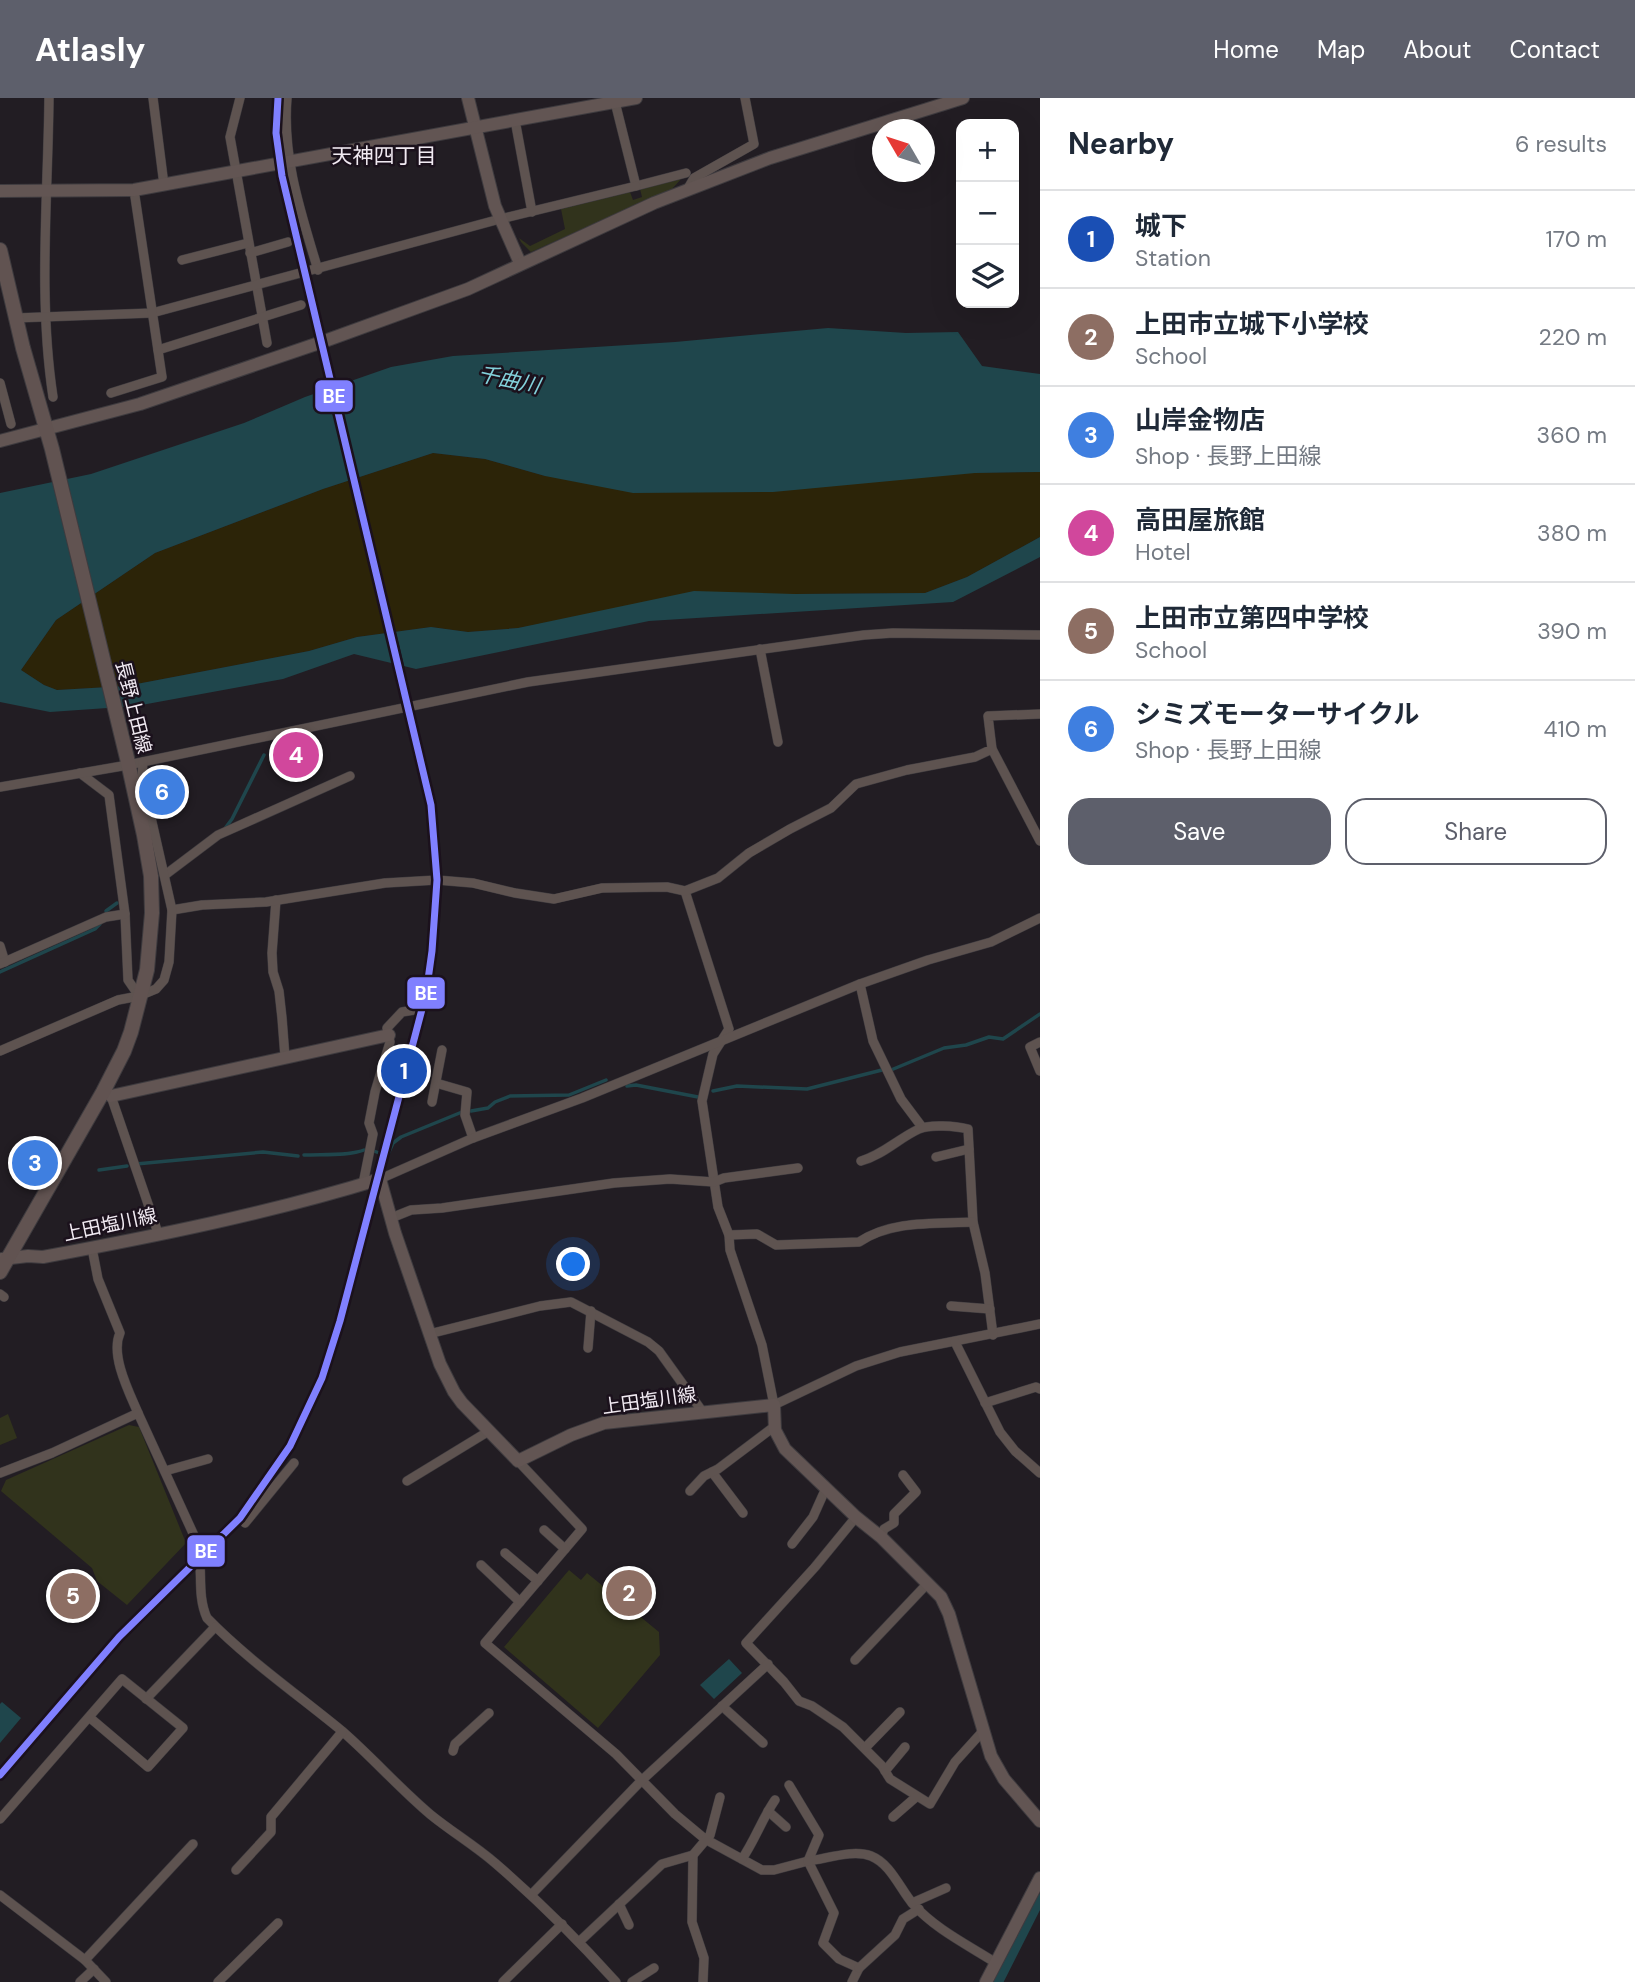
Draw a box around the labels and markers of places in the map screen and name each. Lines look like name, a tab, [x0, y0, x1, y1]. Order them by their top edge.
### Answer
pin: 4	[273, 729, 319, 781]
pin: 6	[139, 766, 185, 818]
pin: 1	[381, 1045, 427, 1097]
pin: 3	[12, 1137, 58, 1189]
pin: 2	[606, 1567, 652, 1619]
pin: 5	[50, 1570, 96, 1622]

